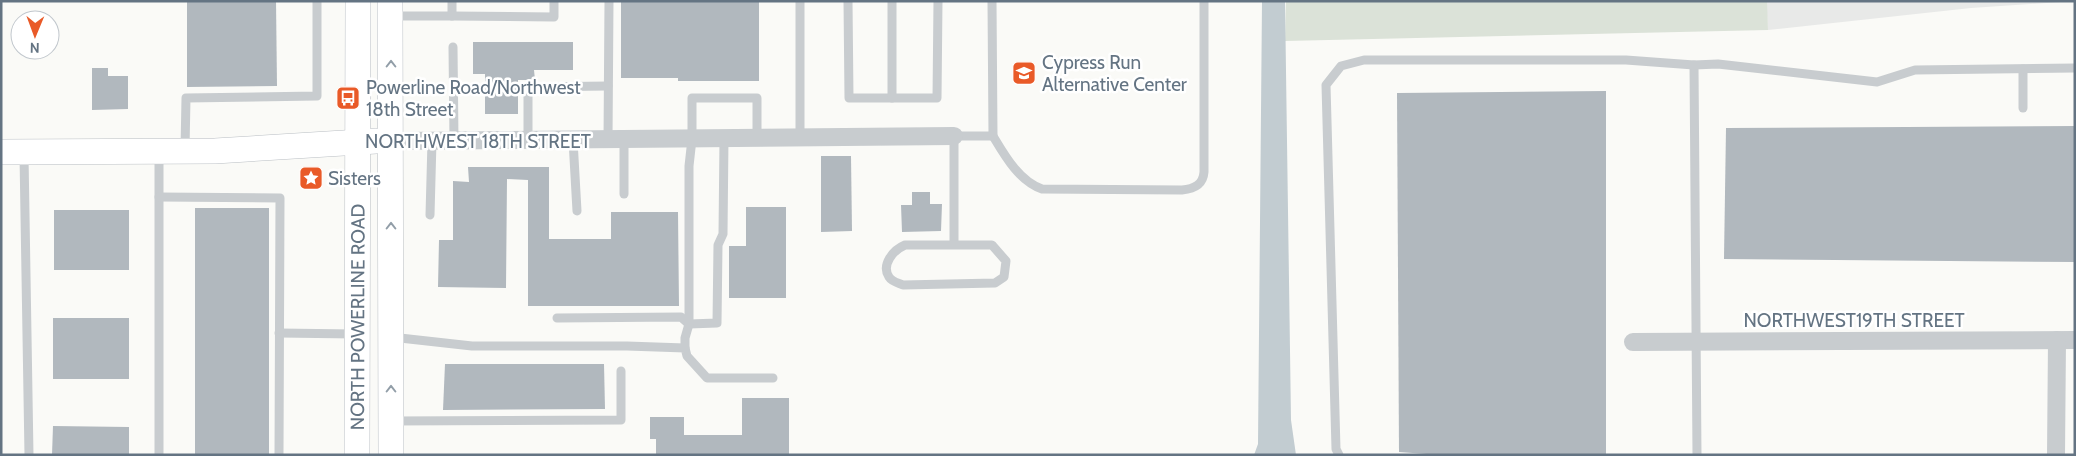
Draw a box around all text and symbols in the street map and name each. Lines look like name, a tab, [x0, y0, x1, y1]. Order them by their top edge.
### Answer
north arrow	[10, 10, 60, 60]
text: N	[30, 39, 40, 57]
place label: Cypress Run Alternative Center	[1042, 51, 1187, 96]
one-way arrow	[386, 59, 396, 67]
school or university icon: Cypress Run Alternative Center	[1011, 60, 1037, 86]
place label: Powerline Road/Northwest 18th Street	[366, 76, 581, 121]
bus stop icon: Powerline Road/Northwest 18th Street	[335, 85, 361, 111]
street label: NORTHWEST 18TH STREET	[365, 130, 591, 153]
place icon: Sisters	[298, 165, 324, 191]
place label: Sisters	[328, 167, 381, 190]
street label: NORTH POWERLINE ROAD	[346, 204, 369, 430]
one-way arrow	[386, 222, 396, 230]
street label: NORTHWEST19TH STREET	[1743, 309, 1965, 332]
one-way arrow	[386, 384, 396, 392]

